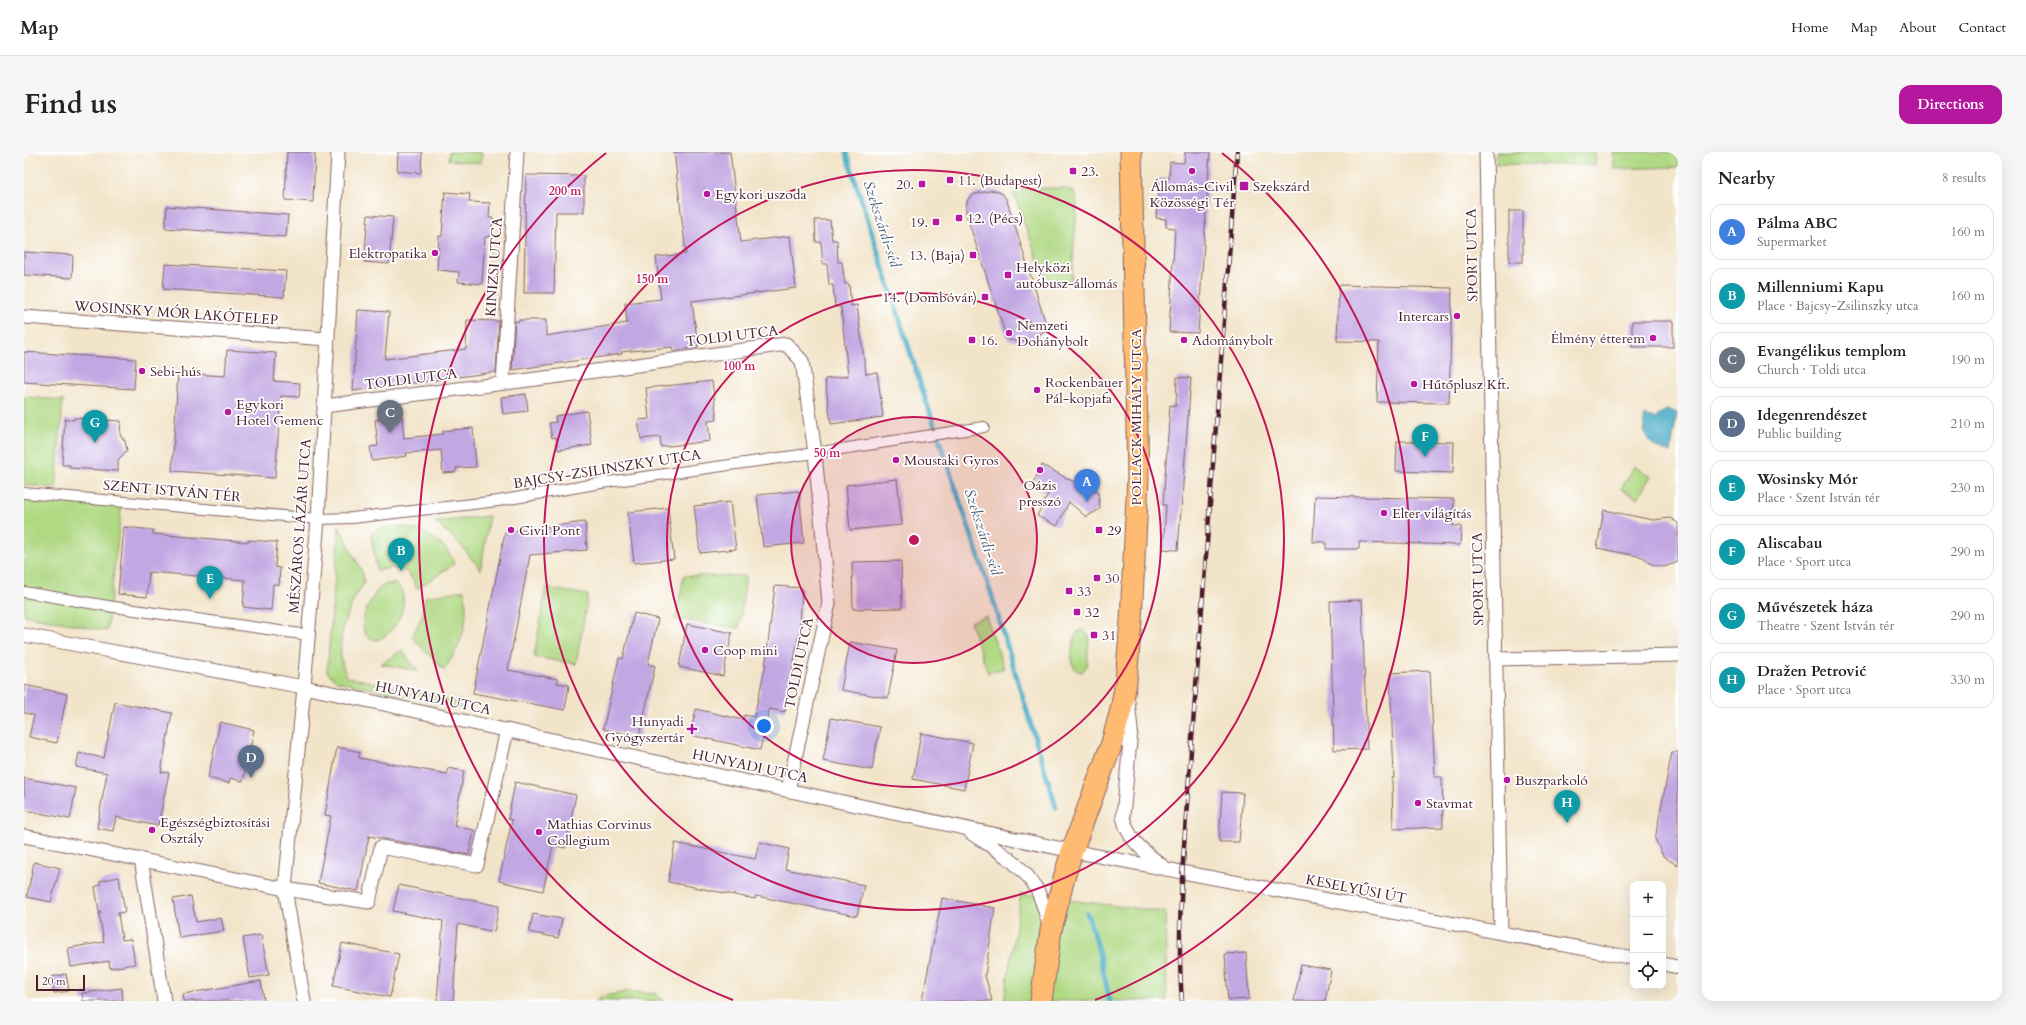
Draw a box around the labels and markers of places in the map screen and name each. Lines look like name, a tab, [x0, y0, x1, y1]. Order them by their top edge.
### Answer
place label: 23.	[1081, 162, 1099, 181]
marker: 23.	[1068, 166, 1078, 176]
marker: Állomás-Civil Közösségi Tér	[1187, 166, 1197, 176]
place label: 11. (Budapest)	[958, 171, 1042, 190]
place label: 20.	[896, 175, 914, 194]
marker: 11. (Budapest)	[945, 175, 955, 185]
place label: Állomás-Civil Közösségi Tér	[1150, 177, 1235, 212]
place label: Szekszárd	[1253, 177, 1310, 196]
marker: 20.	[917, 179, 927, 189]
marker: Szekszárd	[1238, 180, 1250, 192]
place label: Egykori uszoda	[715, 185, 806, 204]
marker: Egykori uszoda	[702, 189, 712, 199]
place label: 12. (Pécs)	[967, 209, 1023, 228]
place label: 19.	[910, 213, 928, 232]
marker: 12. (Pécs)	[954, 213, 964, 223]
marker: 19.	[931, 217, 941, 227]
place label: Elektropatika	[348, 244, 427, 263]
place label: 13. (Baja)	[909, 246, 965, 265]
marker: Elektropatika	[430, 248, 440, 258]
marker: 13. (Baja)	[968, 250, 978, 260]
place label: Helyközi autóbusz-állomás	[1016, 258, 1118, 293]
marker: Helyközi autóbusz-állomás	[1003, 270, 1013, 280]
place label: 14. (Dombóvár)	[882, 288, 977, 307]
marker: 14. (Dombóvár)	[980, 292, 990, 302]
place label: Intercars	[1398, 307, 1449, 326]
marker: Intercars	[1452, 311, 1462, 321]
place label: Nemzeti Dohánybolt	[1017, 316, 1089, 351]
marker: Nemzeti Dohánybolt	[1004, 328, 1014, 338]
place label: Élmény étterem	[1551, 329, 1645, 348]
place label: 16.	[980, 331, 998, 350]
place label: Adománybolt	[1192, 331, 1274, 350]
marker: Élmény étterem	[1648, 333, 1658, 343]
marker: 16.	[967, 335, 977, 345]
marker: Adománybolt	[1179, 335, 1189, 345]
place label: Sebi-hús	[150, 362, 201, 381]
marker: Sebi-hús	[137, 366, 147, 376]
place label: Rockenbauer Pál-kopjafa	[1045, 373, 1124, 408]
place label: Hűtőplusz Kft.	[1422, 375, 1509, 394]
marker: Hűtőplusz Kft.	[1409, 379, 1419, 389]
marker: Rockenbauer Pál-kopjafa	[1032, 385, 1042, 395]
place label: Egykori Hotel Gemenc	[236, 395, 323, 430]
pin: C	[377, 400, 403, 433]
marker: Egykori Hotel Gemenc	[223, 407, 233, 417]
pin: G	[82, 410, 108, 443]
pin: F	[1412, 424, 1438, 457]
place label: Moustaki Gyros	[904, 451, 999, 470]
marker: Moustaki Gyros	[891, 455, 901, 465]
marker: Oázis presszó	[1035, 465, 1045, 475]
pin: A	[1074, 469, 1100, 502]
place label: Oázis presszó	[1019, 476, 1061, 511]
place label: Elter világítás	[1392, 504, 1472, 523]
marker: Elter világítás	[1379, 508, 1389, 518]
place label: Civil Pont	[519, 521, 581, 540]
place label: 29	[1107, 521, 1121, 540]
marker: Civil Pont	[506, 525, 516, 535]
marker: 29	[1094, 525, 1104, 535]
centre of rings	[907, 533, 921, 547]
pin: B	[388, 538, 414, 571]
pin: E	[197, 566, 223, 599]
place label: 30	[1105, 569, 1119, 588]
marker: 30	[1092, 573, 1102, 583]
place label: 33	[1077, 582, 1091, 601]
marker: 33	[1064, 586, 1074, 596]
place label: 32	[1085, 603, 1099, 622]
marker: 32	[1072, 607, 1082, 617]
place label: 31	[1102, 626, 1116, 645]
marker: 31	[1089, 630, 1099, 640]
place label: Coop mini	[713, 641, 778, 660]
marker: Coop mini	[700, 645, 710, 655]
place label: Hunyadi Gyógyszertár	[605, 712, 685, 747]
marker: Hunyadi Gyógyszertár	[687, 724, 697, 734]
pin: D	[238, 745, 264, 778]
place label: Buszparkoló	[1515, 771, 1588, 790]
marker: Buszparkoló	[1502, 775, 1512, 785]
pin: H	[1554, 790, 1580, 823]
place label: Stavmat	[1426, 794, 1473, 813]
marker: Stavmat	[1413, 798, 1423, 808]
place label: Egészségbiztosítási Osztály	[160, 813, 270, 848]
place label: Mathias Corvinus Collegium	[547, 815, 652, 850]
marker: Egészségbiztosítási Osztály	[147, 825, 157, 835]
marker: Mathias Corvinus Collegium	[534, 827, 544, 837]

